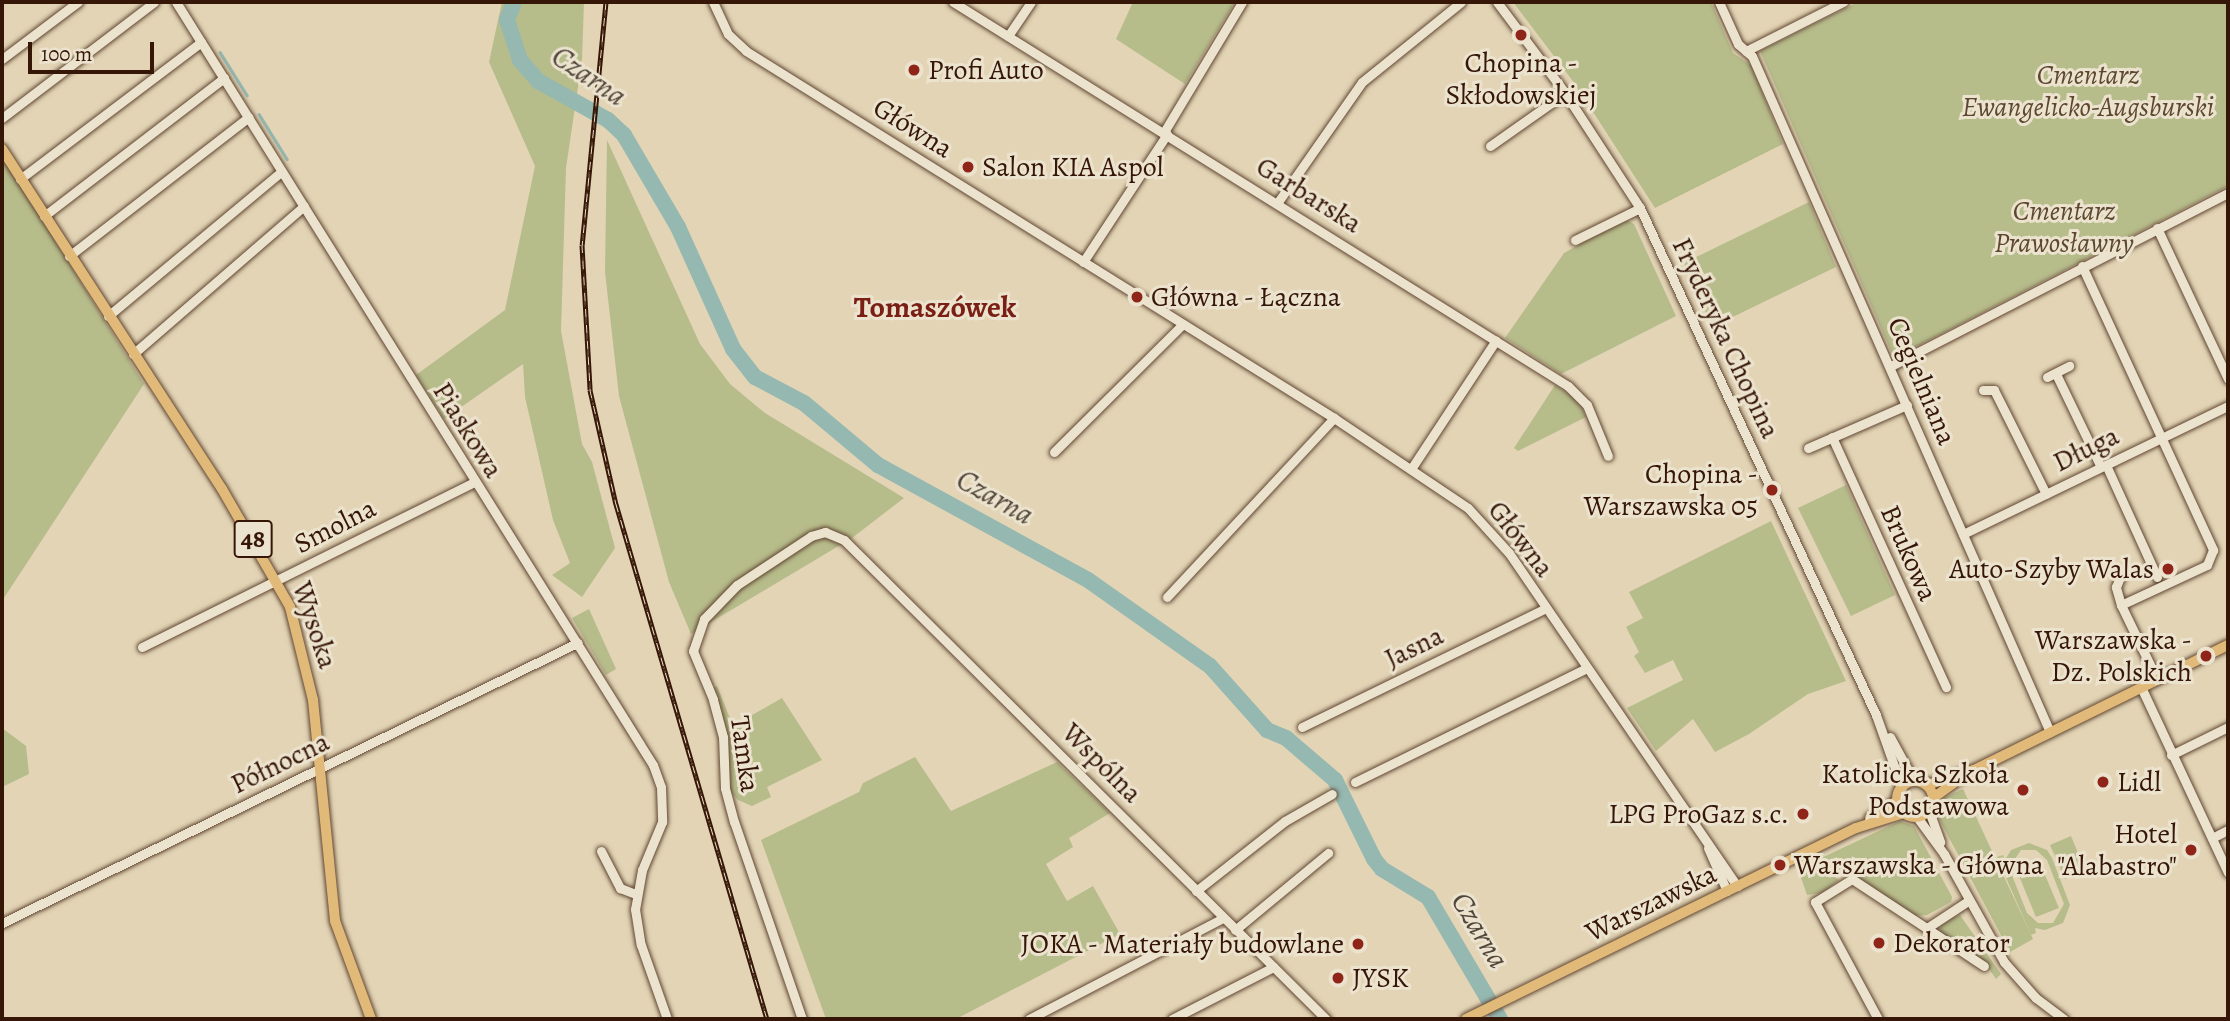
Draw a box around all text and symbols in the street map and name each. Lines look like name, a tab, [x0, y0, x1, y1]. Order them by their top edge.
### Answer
marker: Chopina - Skłodowskiej	[1513, 27, 1529, 43]
scale bar	[32, 28, 158, 72]
water label: Czarna	[545, 38, 633, 114]
text: 100 m	[41, 40, 92, 68]
place label: Chopina - Skłodowskiej	[1446, 46, 1596, 112]
place label: Profi Auto	[928, 53, 1044, 87]
park label: Cmentarz Ewangelicko-Augsburski	[1962, 58, 2214, 124]
marker: Profi Auto	[906, 62, 922, 78]
street label: Główna	[867, 91, 959, 165]
place label: Salon KIA Aspol	[982, 150, 1163, 184]
street label: Garbarska	[1250, 150, 1368, 240]
marker: Salon KIA Aspol	[960, 159, 976, 175]
park label: Cmentarz Prawosławny	[1994, 194, 2134, 260]
street label: Fryderyka Chopina	[1665, 232, 1787, 444]
place label: Główna - Łączna	[1151, 280, 1342, 314]
district label: Tomaszówek	[854, 289, 1016, 325]
marker: Główna - Łączna	[1129, 289, 1145, 305]
street label: Cegielniana	[1880, 312, 1964, 450]
street label: Piaskowa	[426, 376, 510, 484]
street label: Długa	[2048, 419, 2124, 479]
place label: Chopina - Warszawska 05	[1584, 457, 1758, 523]
water label: Czarna	[950, 461, 1040, 533]
marker: Chopina - Warszawska 05	[1764, 482, 1780, 498]
street label: Smolna	[289, 491, 381, 561]
street label: Główna	[1481, 494, 1561, 584]
street label: Brukowa	[1873, 500, 1945, 606]
road number: 48	[232, 516, 274, 562]
place label: Auto-Szyby Walas	[1949, 552, 2154, 586]
marker: Auto-Szyby Walas	[2160, 561, 2176, 577]
street label: Wysoka	[285, 577, 345, 673]
street label: Jasna	[1379, 619, 1449, 675]
place label: Warszawska - Dz. Polskich	[2034, 623, 2192, 689]
marker: Warszawska - Dz. Polskich	[2198, 648, 2214, 664]
street label: Tamka	[723, 714, 767, 794]
street label: Wspólna	[1055, 716, 1149, 810]
street label: Północna	[225, 725, 335, 801]
place label: Katolicka Szkoła Podstawowa	[1821, 757, 2009, 823]
place label: Lidl	[2117, 765, 2161, 799]
marker: Lidl	[2095, 774, 2111, 790]
marker: Katolicka Szkoła Podstawowa	[2015, 782, 2031, 798]
place label: LPG ProGaz s.c.	[1609, 797, 1789, 831]
marker: LPG ProGaz s.c.	[1795, 806, 1811, 822]
place label: Hotel "Alabastro"	[2057, 817, 2177, 883]
marker: Hotel "Alabastro"	[2183, 842, 2199, 858]
place label: Warszawska - Główna	[1794, 848, 2045, 882]
street label: Warszawska	[1580, 857, 1722, 949]
marker: Warszawska - Główna	[1772, 857, 1788, 873]
water label: Czarna	[1443, 885, 1517, 975]
place label: Dekorator	[1893, 926, 2010, 960]
place label: JOKA - Materiały budowlane	[1019, 927, 1344, 961]
marker: Dekorator	[1871, 935, 1887, 951]
marker: JOKA - Materiały budowlane	[1350, 936, 1366, 952]
place label: JYSK	[1352, 961, 1409, 995]
marker: JYSK	[1330, 970, 1346, 986]

